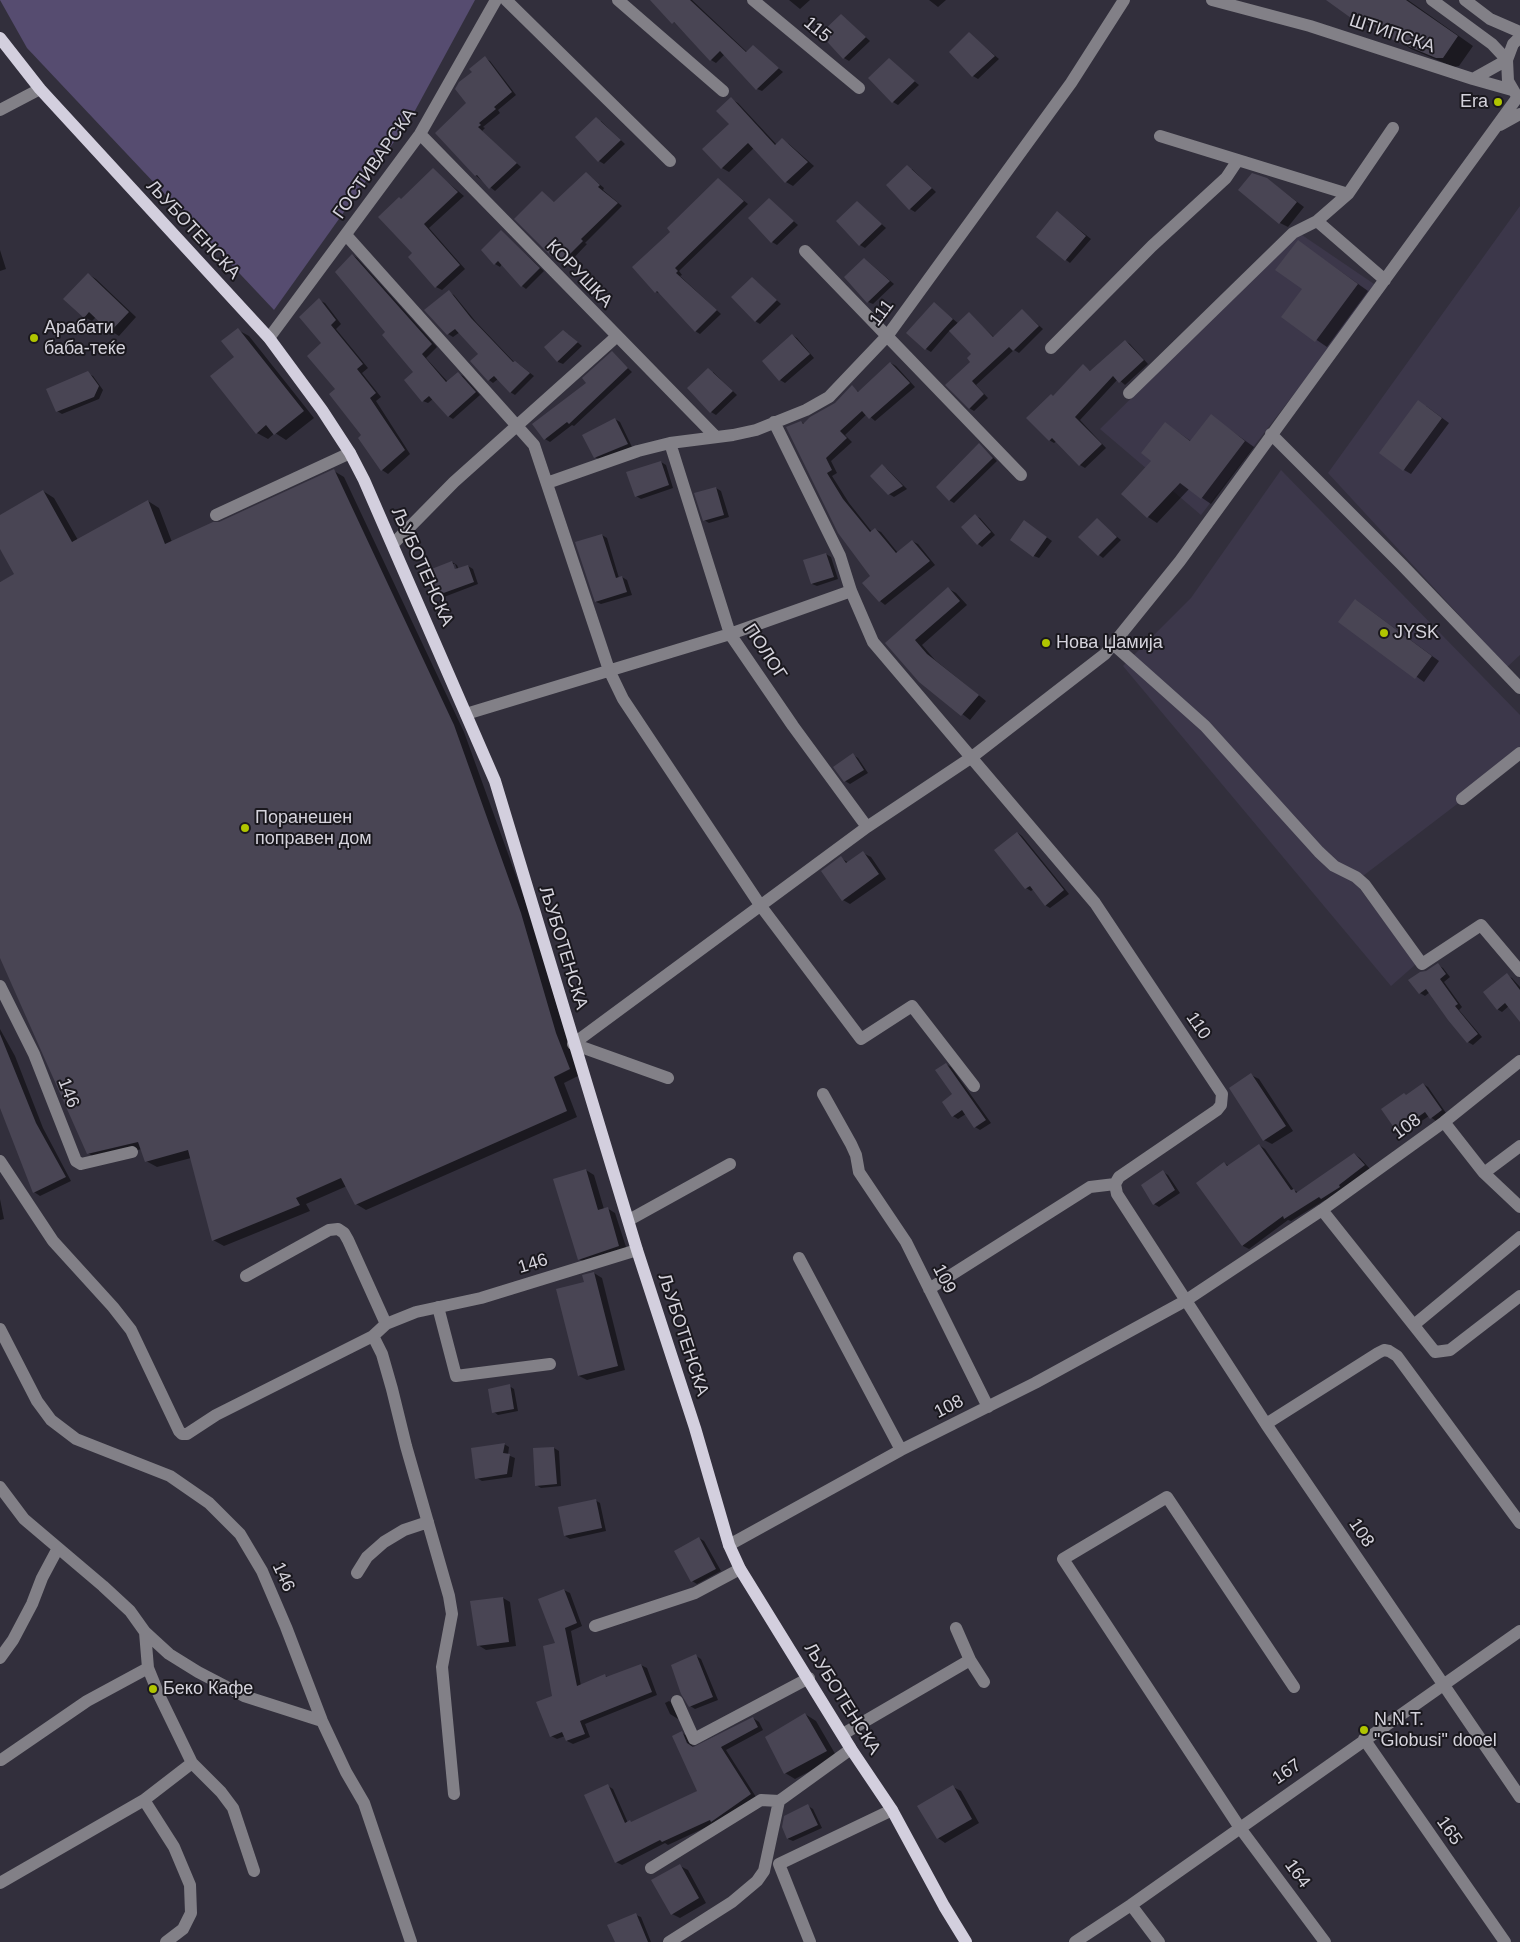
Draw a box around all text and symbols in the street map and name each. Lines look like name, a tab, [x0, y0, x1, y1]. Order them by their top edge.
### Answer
street label: ШТИПСКА	[1346, 10, 1438, 58]
street label: 115	[799, 13, 835, 47]
place label: Era	[1460, 91, 1488, 113]
marker: Era	[1492, 96, 1504, 108]
street label: ГОСТИВАРСКА	[329, 105, 421, 223]
street label: ЉУБОТЕНСКА	[142, 176, 244, 284]
street label: КОРУШКА	[541, 235, 617, 313]
street label: 111	[865, 296, 899, 330]
place label: Арабати баба-теќе	[44, 317, 126, 359]
marker: Арабати баба-теќе	[28, 332, 40, 344]
street label: ЉУБОТЕНСКА	[386, 504, 458, 630]
street label: ПОЛОГ	[739, 620, 791, 684]
place label: JYSK	[1394, 622, 1439, 644]
marker: JYSK	[1378, 627, 1390, 639]
place label: Нова Џамија	[1056, 632, 1163, 654]
marker: Нова Џамија	[1040, 637, 1052, 649]
place label: Поранешен поправен дом	[255, 807, 372, 850]
marker: Поранешен поправен дом	[239, 822, 251, 834]
street label: ЉУБОТЕНСКА	[534, 884, 592, 1012]
street label: 110	[1181, 1008, 1215, 1044]
street label: 146	[53, 1075, 83, 1111]
street label: 108	[1389, 1109, 1425, 1145]
street label: 146	[515, 1249, 551, 1279]
street label: 109	[928, 1261, 960, 1297]
street label: ЉУБОТЕНСКА	[653, 1271, 713, 1399]
street label: 108	[931, 1391, 967, 1423]
street label: 108	[1344, 1515, 1378, 1551]
street label: 146	[267, 1559, 299, 1595]
street label: ЉУБОТЕНСКА	[799, 1639, 885, 1759]
place label: Беко Кафе	[163, 1678, 253, 1700]
marker: Беко Кафе	[147, 1683, 159, 1695]
place label: N.N.T. "Globusi" dooel	[1374, 1709, 1497, 1752]
marker: N.N.T. "Globusi" dooel	[1358, 1724, 1370, 1736]
street label: 167	[1269, 1755, 1305, 1789]
street label: 165	[1432, 1813, 1466, 1849]
street label: 164	[1279, 1856, 1315, 1892]

